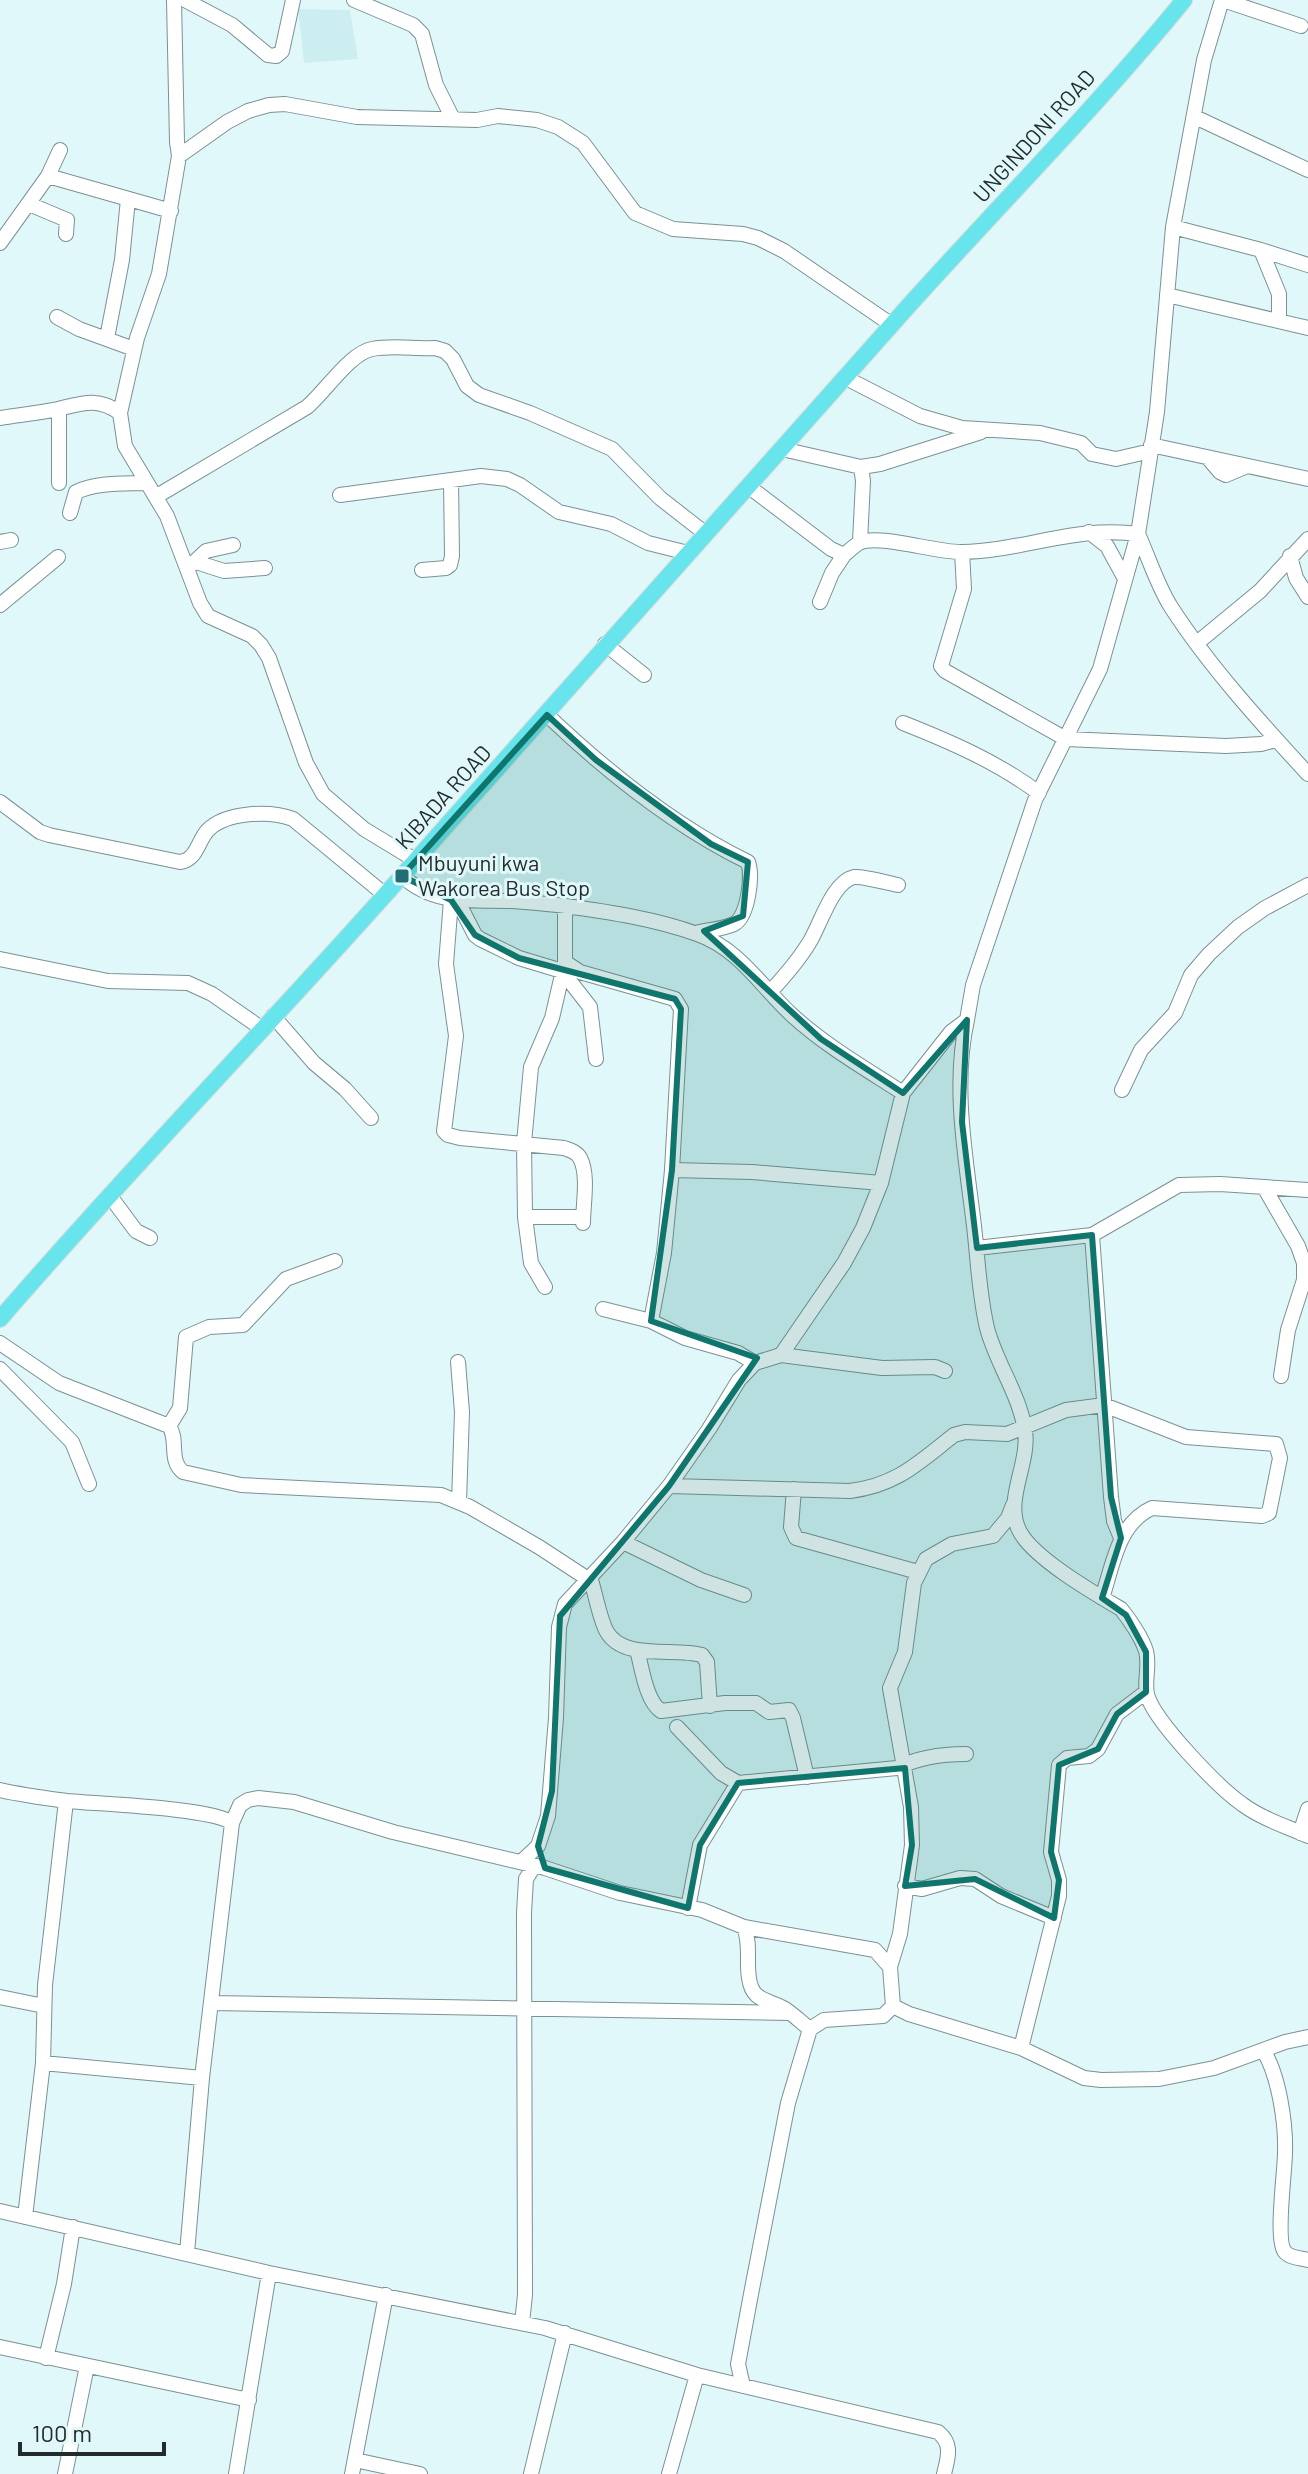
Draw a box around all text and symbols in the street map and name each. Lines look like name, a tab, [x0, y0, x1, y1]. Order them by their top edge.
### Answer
street label: UNGINDONI ROAD	[967, 64, 1100, 207]
street label: KIBADA ROAD	[389, 739, 496, 854]
place label: Mbuyuni kwa Wakorea Bus Stop	[418, 849, 590, 900]
marker: Mbuyuni kwa Wakorea Bus Stop	[393, 867, 411, 885]
scale bar	[20, 2406, 164, 2456]
text: 100 m	[32, 2418, 92, 2447]

